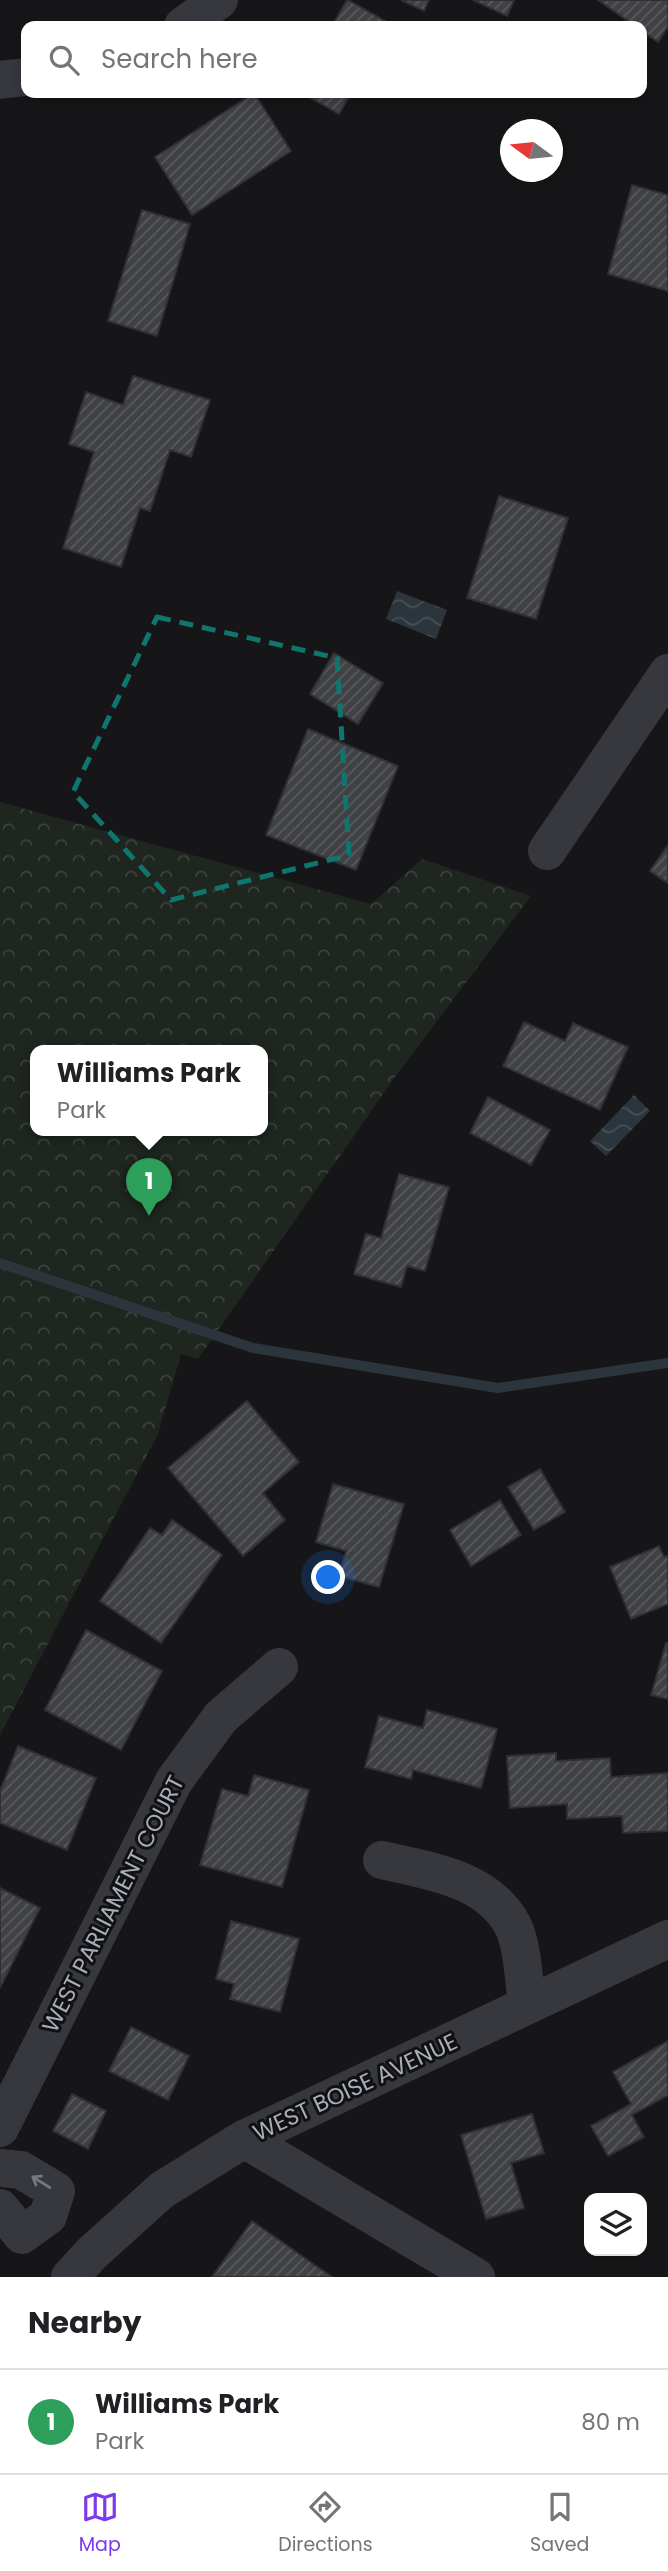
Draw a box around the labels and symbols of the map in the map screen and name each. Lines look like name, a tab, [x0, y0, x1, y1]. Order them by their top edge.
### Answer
north arrow	[500, 119, 563, 182]
pin: 1	[126, 1158, 172, 1216]
your location	[311, 1560, 345, 1594]
street label: WEST PARLIAMENT COURT	[34, 1770, 192, 2038]
street label: WEST BOISE AVENUE	[248, 2026, 462, 2148]
one-way arrow	[31, 2174, 51, 2188]

